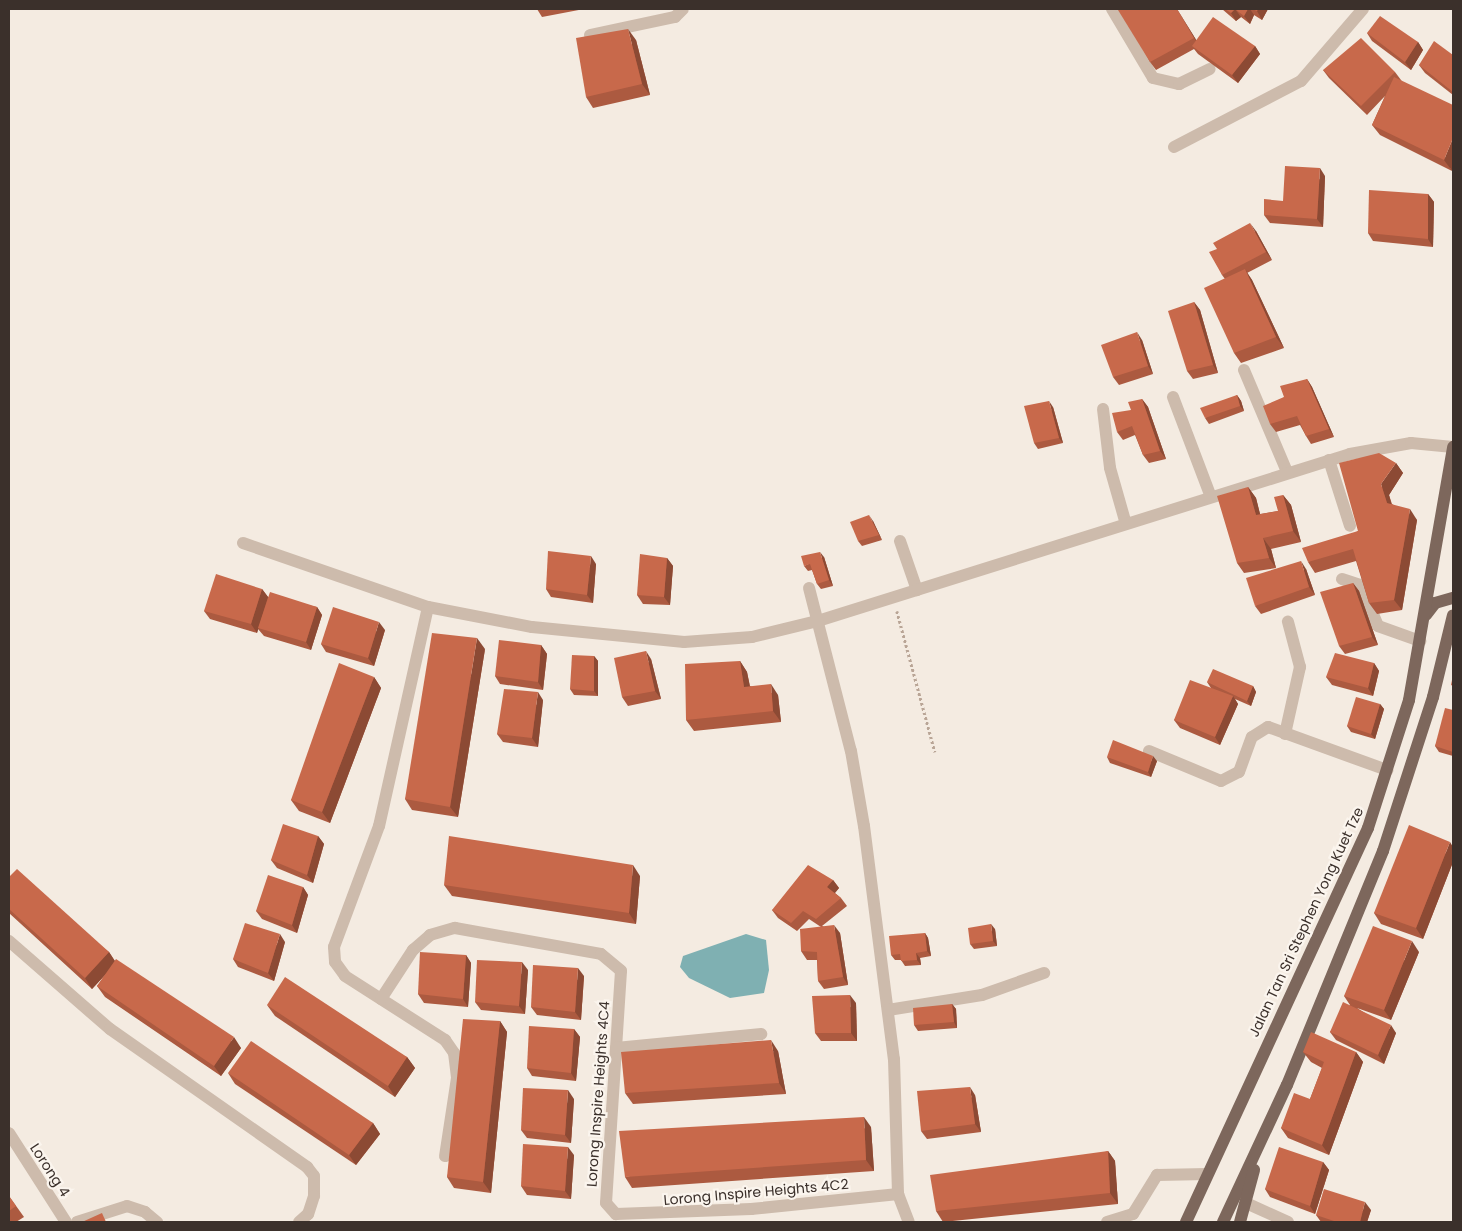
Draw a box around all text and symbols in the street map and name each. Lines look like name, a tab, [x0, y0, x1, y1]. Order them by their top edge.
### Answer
street label: Jalan Tan Sri Stephen Yong Kuet Tze	[1245, 805, 1367, 1039]
street label: Lorong Inspire Heights 4C4	[583, 1000, 613, 1188]
street label: Lorong 4	[27, 1140, 73, 1200]
street label: Lorong Inspire Heights 4C2	[663, 1176, 849, 1208]

